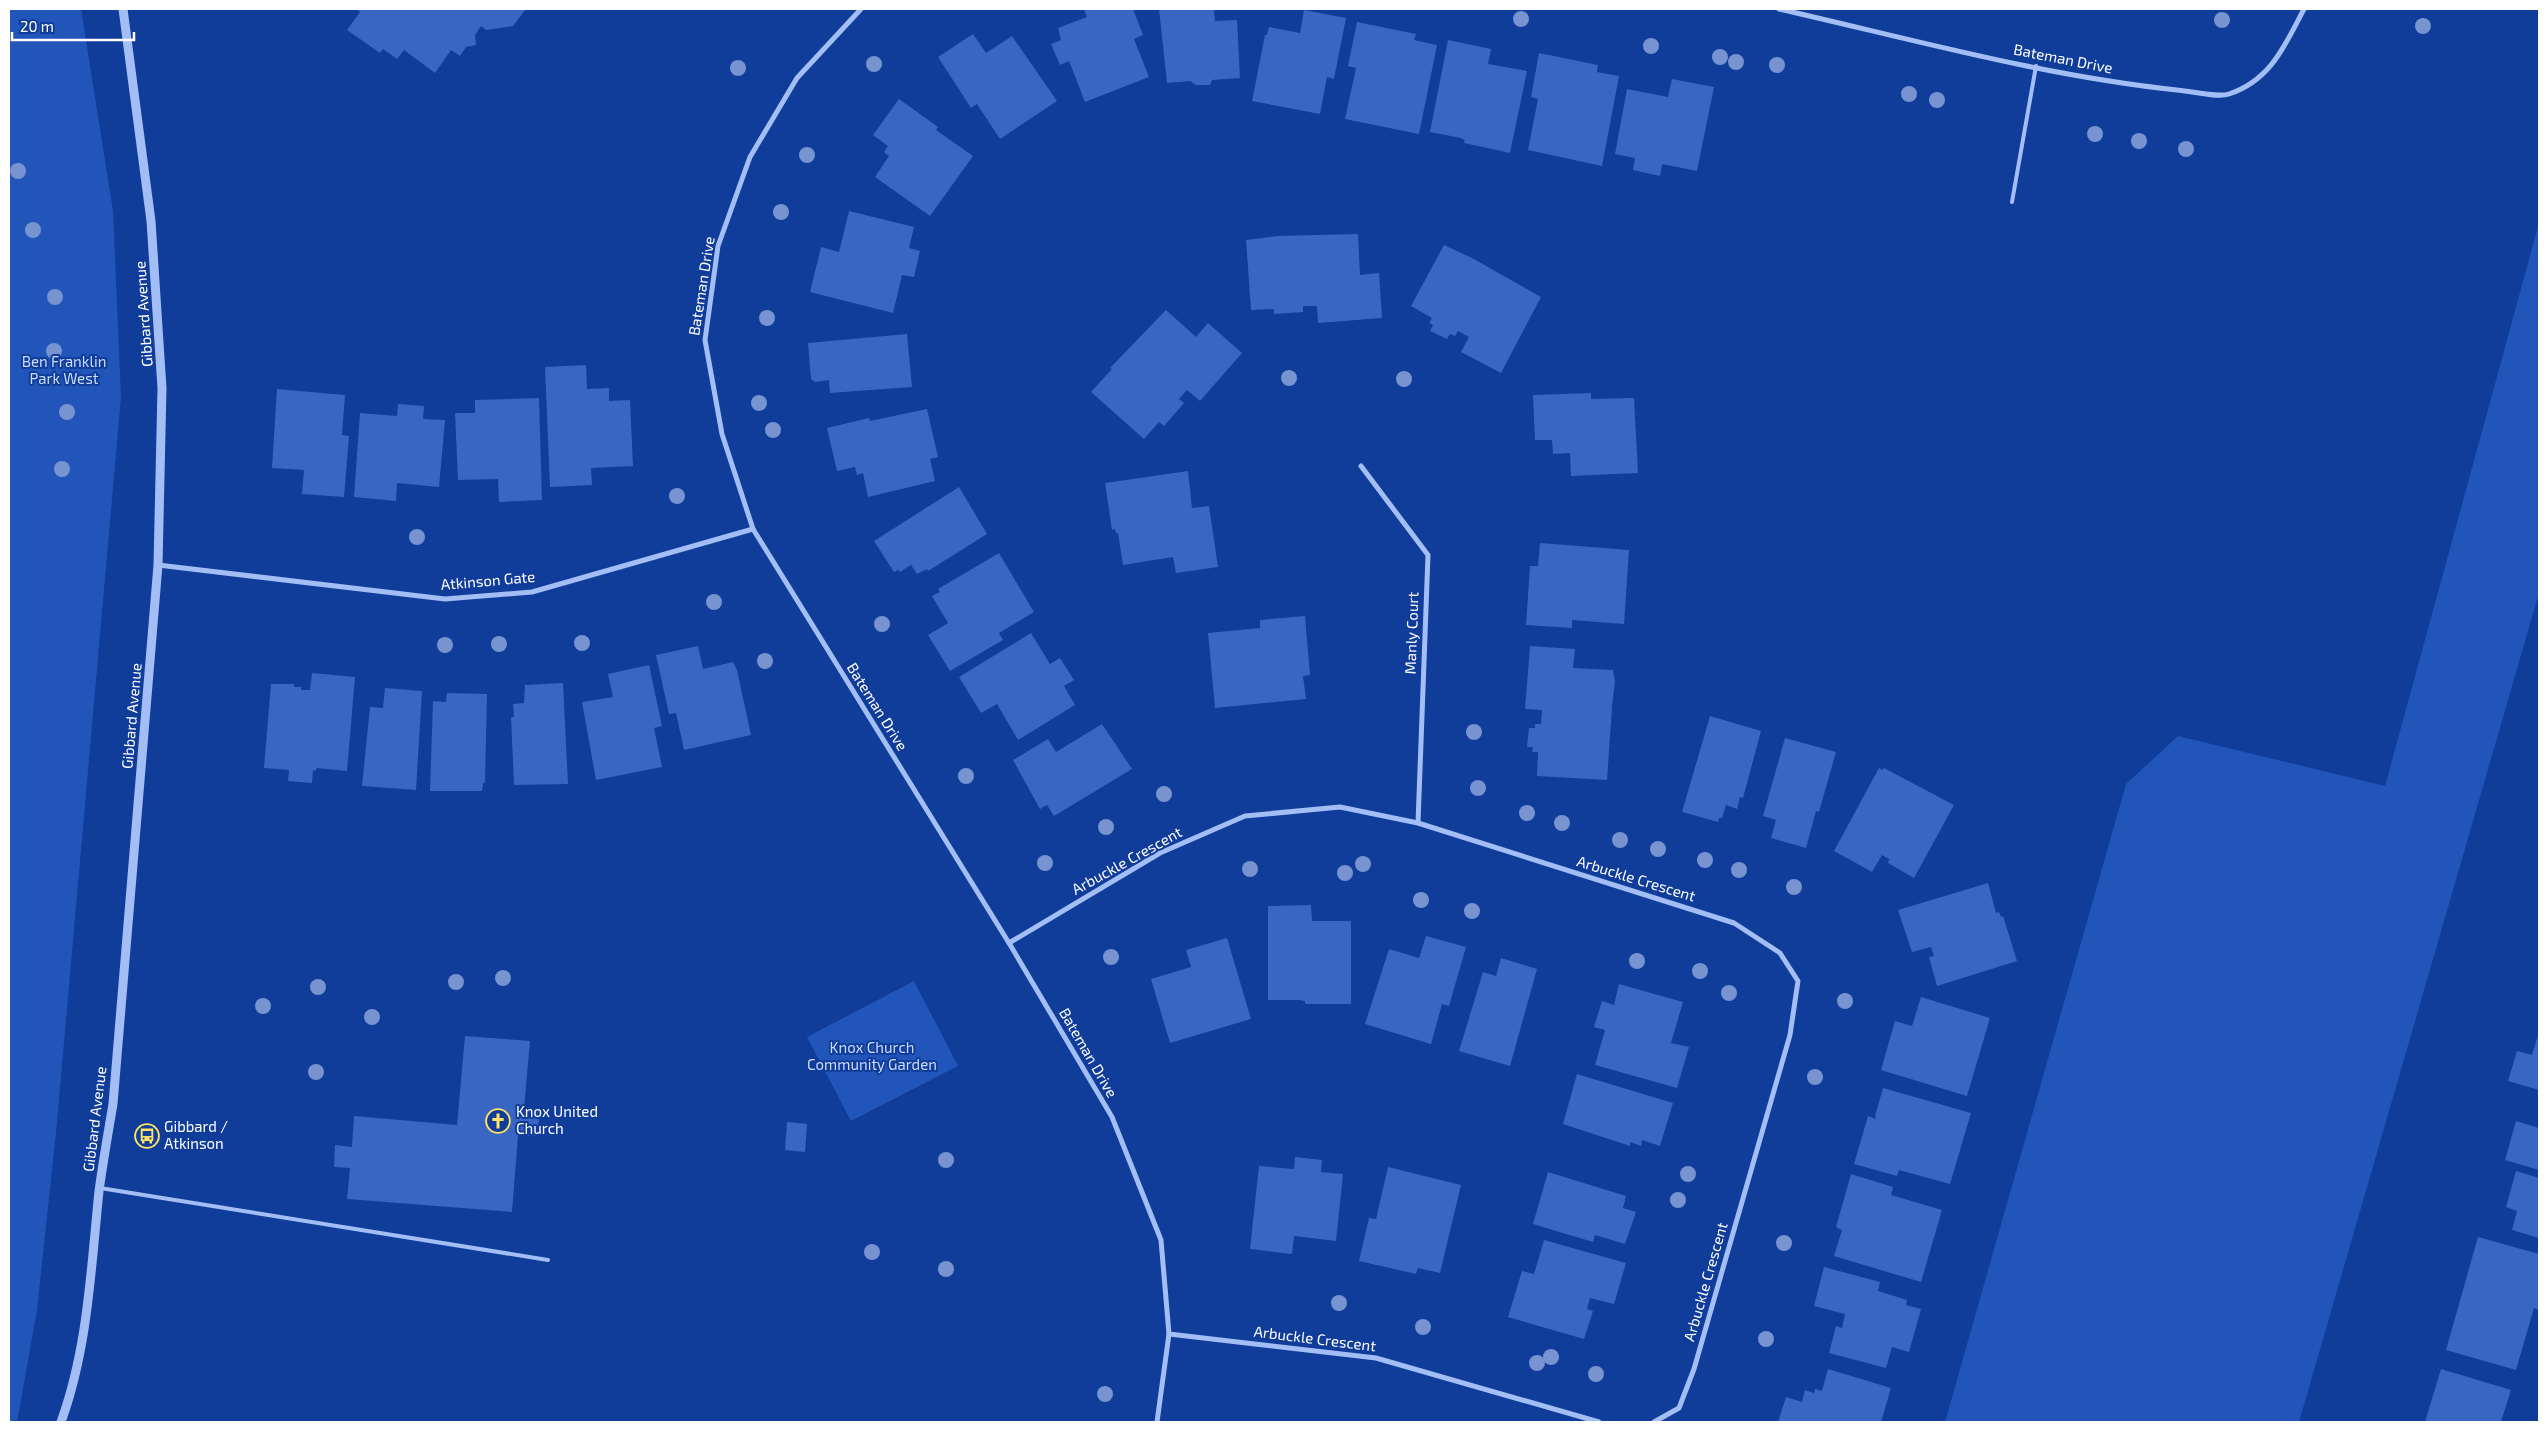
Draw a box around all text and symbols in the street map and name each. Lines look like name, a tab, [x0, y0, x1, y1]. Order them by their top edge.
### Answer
scale bar	[12, 10, 135, 42]
text: 20 m	[20, 17, 54, 35]
street label: Bateman Drive	[2012, 40, 2114, 76]
street label: Bateman Drive	[684, 235, 718, 337]
street label: Gibbard Avenue	[130, 260, 156, 368]
park label: Ben Franklin Park West	[22, 352, 106, 387]
street label: Atkinson Gate	[440, 567, 536, 593]
street label: Manly Court	[1401, 591, 1421, 675]
street label: Bateman Drive	[844, 659, 912, 754]
street label: Gibbard Avenue	[117, 662, 145, 770]
street label: Arbuckle Crescent	[1068, 822, 1185, 898]
street label: Arbuckle Crescent	[1575, 851, 1698, 905]
street label: Bateman Drive	[1056, 1005, 1122, 1100]
park label: Knox Church Community Garden	[807, 1038, 937, 1073]
street label: Gibbard Avenue	[79, 1065, 109, 1173]
place label: Knox United Church	[516, 1102, 598, 1137]
church icon: Knox United Church	[485, 1108, 511, 1134]
place label: Gibbard / Atkinson	[164, 1117, 228, 1152]
bus stop icon: Gibbard / Atkinson	[134, 1123, 160, 1149]
street label: Arbuckle Crescent	[1679, 1220, 1731, 1343]
street label: Arbuckle Crescent	[1253, 1322, 1378, 1354]

